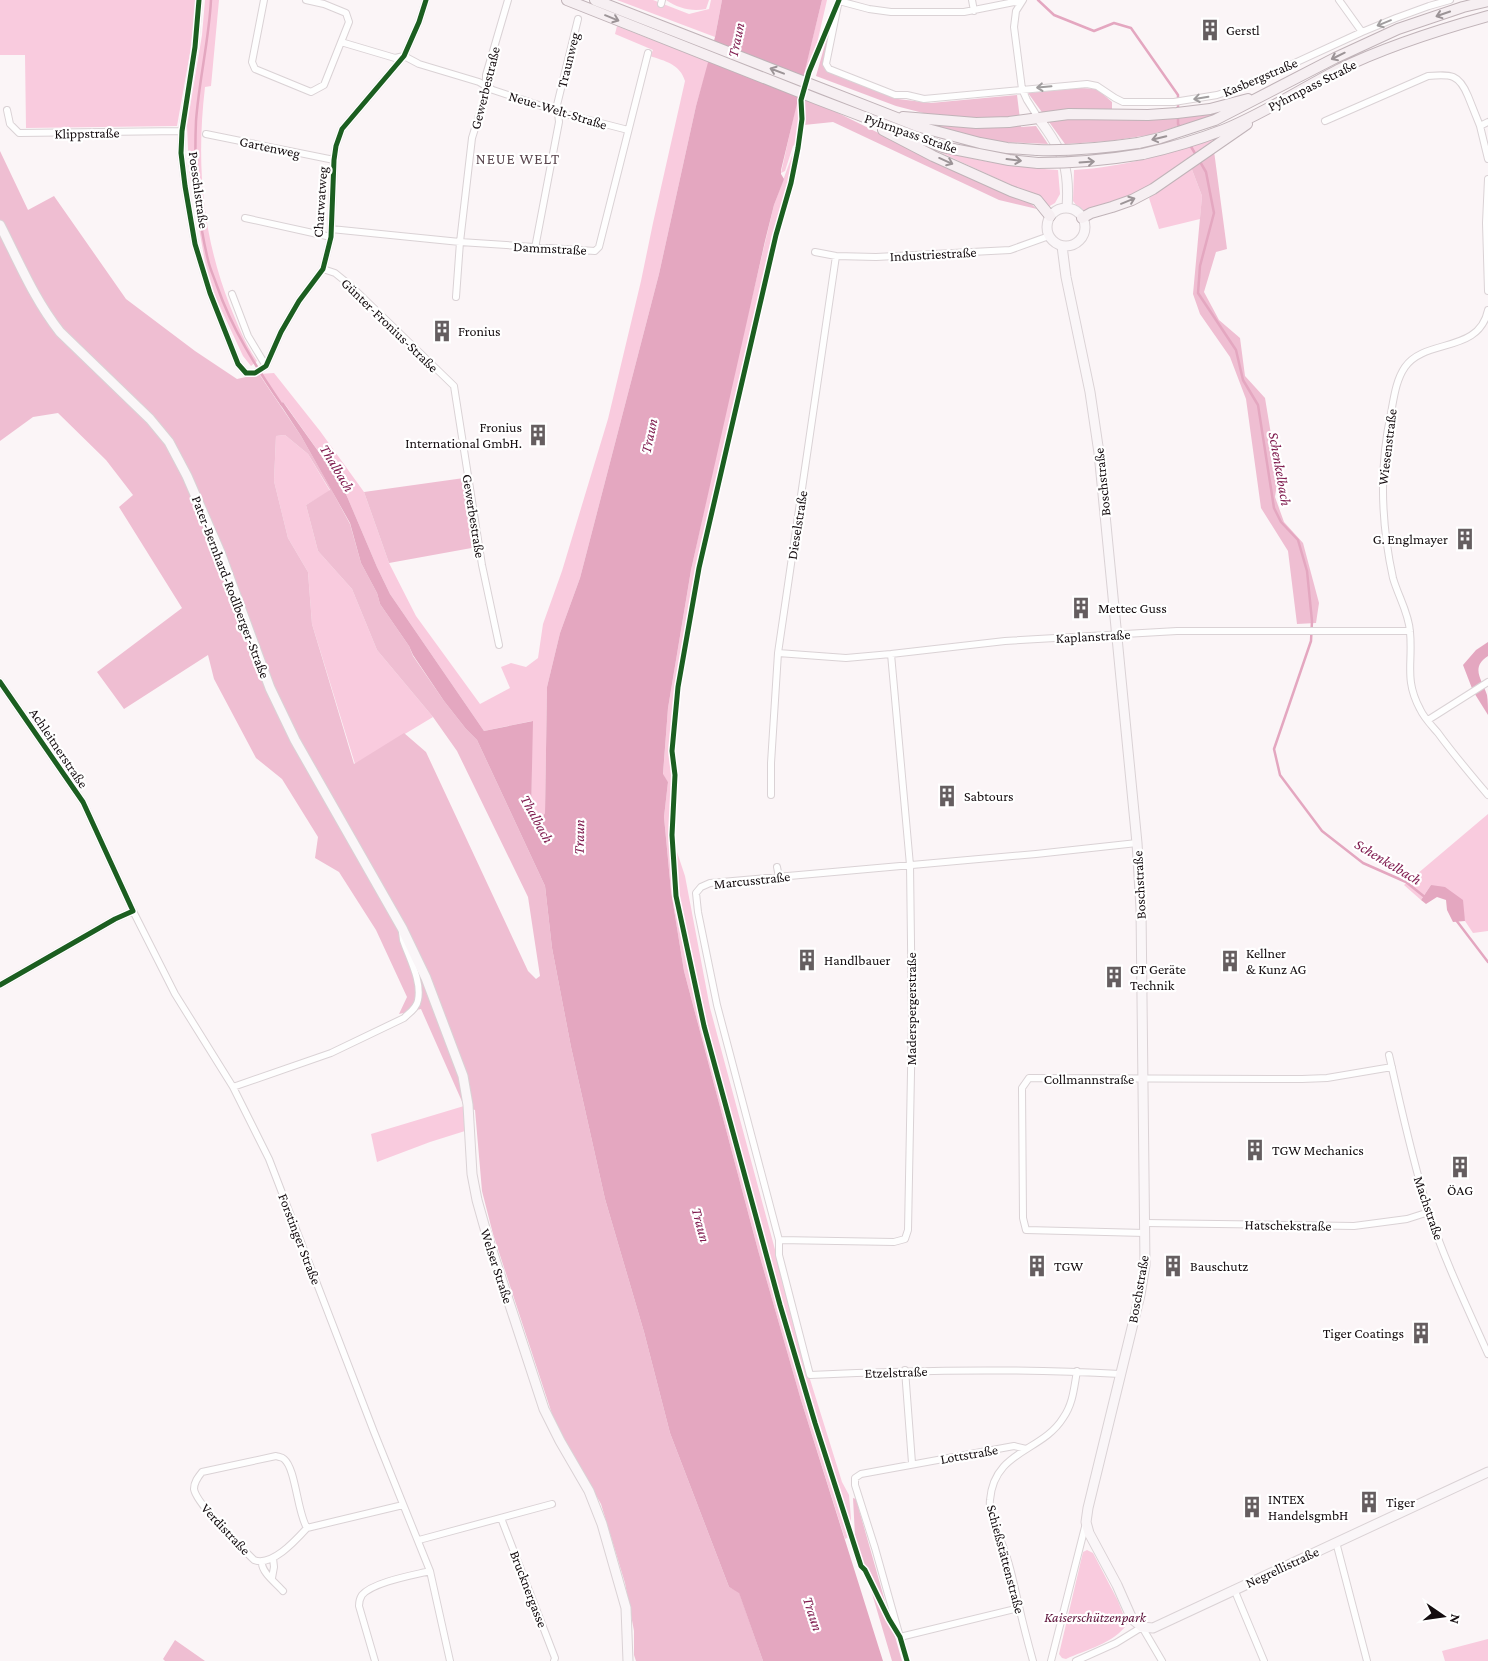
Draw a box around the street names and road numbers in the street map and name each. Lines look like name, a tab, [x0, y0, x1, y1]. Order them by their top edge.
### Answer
street label: Traunweg	[553, 30, 583, 89]
street label: Gewerbestraße	[467, 45, 503, 131]
street label: Kasbergstraße	[1220, 54, 1300, 100]
street label: Pyhrnpass Straße	[1265, 56, 1359, 114]
street label: Neue-Welt-Straße	[507, 87, 609, 133]
street label: Pyhrnpass Straße	[862, 110, 960, 156]
street label: Klippstraße	[54, 124, 120, 142]
street label: Gartenweg	[238, 133, 302, 161]
street label: Poeschlstraße	[186, 150, 212, 230]
street label: Charwatweg	[310, 166, 330, 238]
street label: Dammstraße	[513, 238, 587, 258]
street label: Industriestraße	[889, 244, 977, 264]
street label: Günter-Fronius-Straße	[338, 275, 442, 375]
street label: Wiesenstraße	[1374, 408, 1400, 486]
street label: Boschstraße	[1090, 447, 1114, 517]
street label: Gewerbestraße	[459, 473, 489, 559]
street label: Dieselstraße	[784, 489, 810, 561]
street label: Pater-Bernhard-Rodlberger-Straße	[189, 493, 273, 681]
street label: Kaplanstraße	[1055, 626, 1131, 646]
street label: Achleitnerstraße	[26, 705, 92, 791]
street label: Boschstraße	[1129, 850, 1149, 920]
street label: Marcusstraße	[713, 868, 791, 892]
street label: Maderspergerstraße	[903, 952, 919, 1066]
street label: Collmannstraße	[1044, 1071, 1134, 1087]
street label: Machstraße	[1411, 1174, 1447, 1242]
street label: Forstinger Straße	[275, 1191, 325, 1287]
street label: Hatschekstraße	[1244, 1216, 1332, 1234]
street label: Welser Straße	[477, 1227, 517, 1305]
street label: Boschstraße	[1124, 1254, 1152, 1324]
street label: Etzelstraße	[864, 1363, 928, 1381]
street label: Lottstraße	[939, 1441, 999, 1467]
street label: Verdistraße	[198, 1500, 254, 1558]
street label: Schießstättenstraße	[984, 1503, 1028, 1615]
street label: Negrellistraße	[1243, 1543, 1321, 1591]
street label: Brucknergasse	[507, 1548, 551, 1630]

